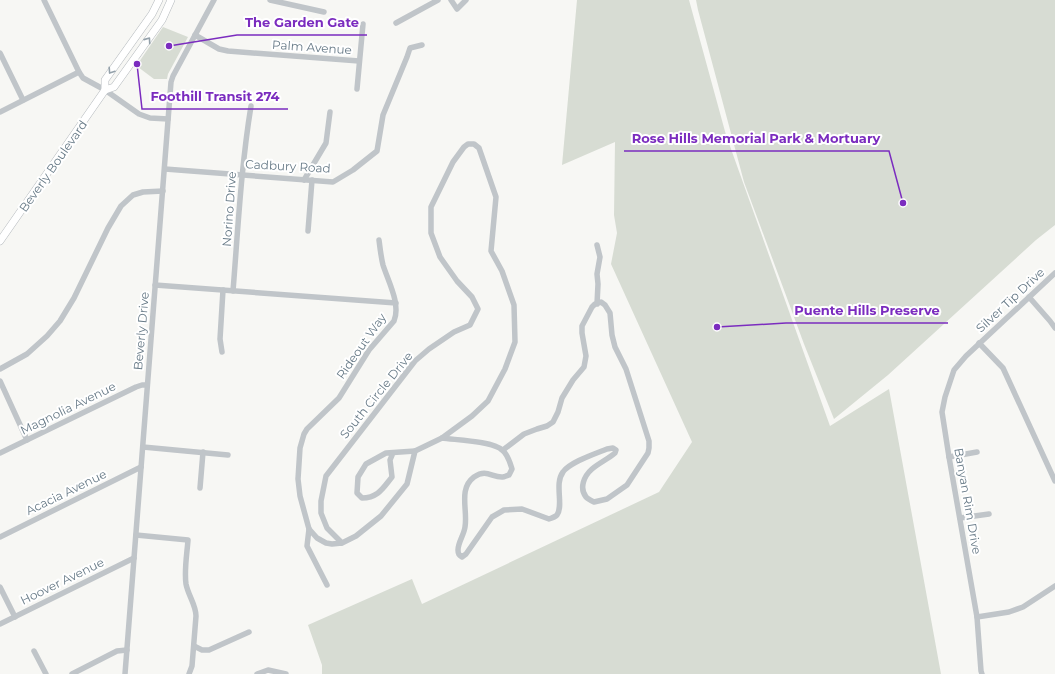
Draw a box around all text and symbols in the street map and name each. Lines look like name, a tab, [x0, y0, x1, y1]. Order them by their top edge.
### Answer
callout: The Garden Gate	[237, 10, 367, 35]
text: The Garden Gate	[245, 14, 359, 30]
street label: Palm Avenue	[272, 37, 352, 57]
one-way arrow	[143, 38, 150, 45]
one-way arrow	[108, 67, 116, 74]
callout: Foothill Transit 274	[142, 84, 288, 109]
text: Foothill Transit 274	[150, 88, 280, 104]
street label: Beverly Boulevard	[16, 117, 90, 215]
callout: Rose Hills Memorial Park & Mortuary	[624, 126, 889, 151]
text: Rose Hills Memorial Park & Mortuary	[632, 130, 880, 146]
street label: Cadbury Road	[245, 156, 331, 176]
street label: Norino Drive	[219, 171, 239, 247]
street label: Silver Tip Drive	[973, 264, 1047, 336]
street label: Beverly Drive	[130, 291, 152, 371]
callout: Puente Hills Preserve	[786, 298, 948, 323]
text: Puente Hills Preserve	[794, 302, 940, 318]
street label: Rideout Way	[333, 310, 389, 382]
street label: South Circle Drive	[336, 349, 416, 441]
street label: Magnolia Avenue	[18, 378, 118, 438]
street label: Banyan Rim Drive	[951, 447, 985, 555]
street label: Acacia Avenue	[23, 466, 109, 518]
street label: Hoover Avenue	[18, 554, 106, 608]

